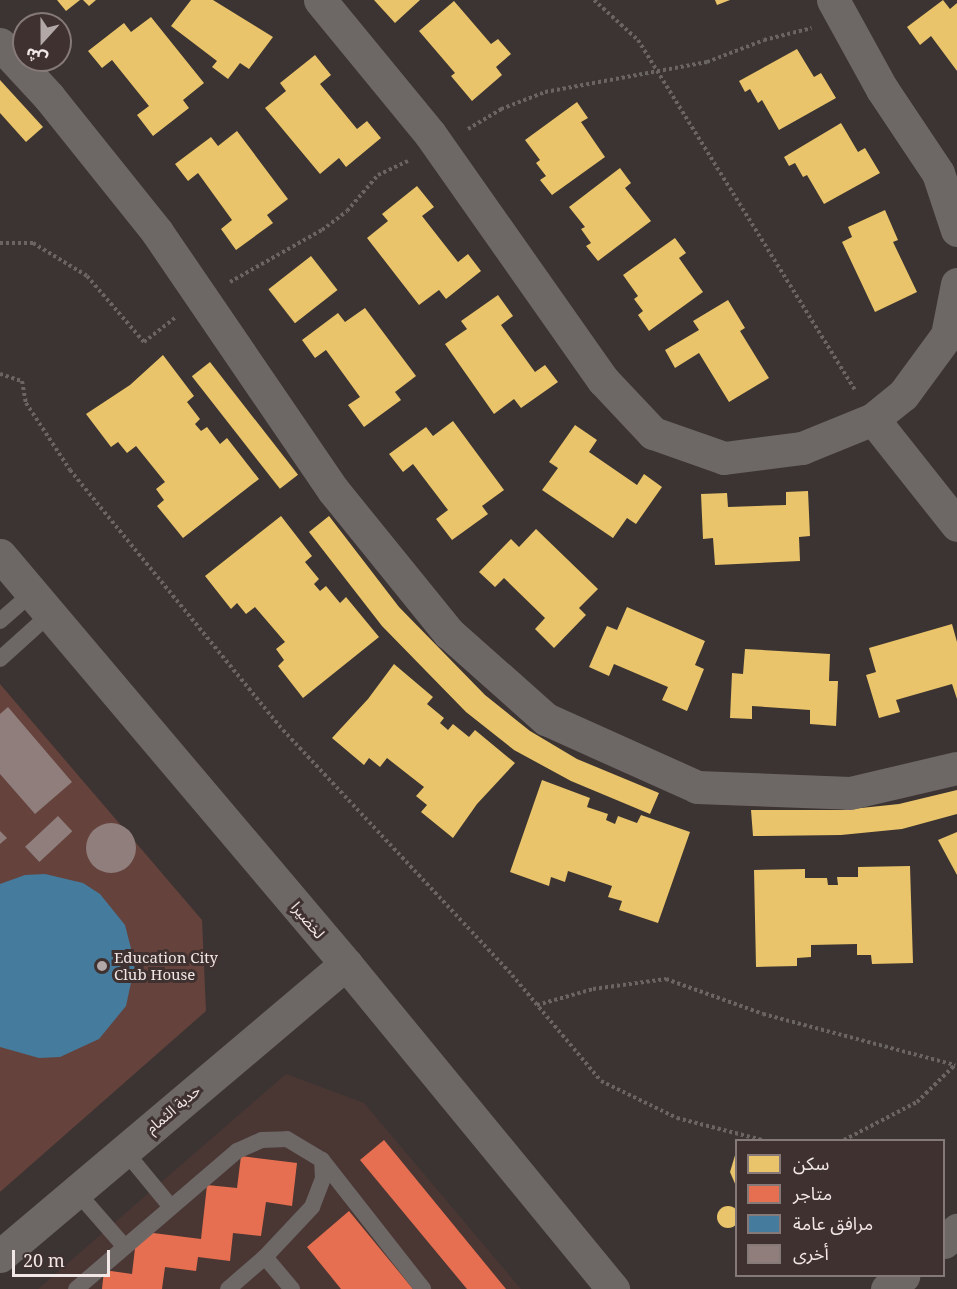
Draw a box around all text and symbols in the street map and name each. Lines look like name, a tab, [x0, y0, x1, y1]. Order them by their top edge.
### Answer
north arrow	[12, 12, 72, 72]
text: ش	[22, 43, 50, 71]
street label: لخضيرا	[287, 898, 329, 942]
place label: Education City Club House	[114, 948, 218, 983]
marker: Education City Club House	[95, 959, 109, 973]
street label: حدبة الثمام	[142, 1081, 204, 1137]
legend	[735, 1139, 945, 1277]
text: سكن	[793, 1151, 829, 1175]
text: متاجر	[793, 1181, 832, 1205]
text: مرافق عامة	[793, 1211, 873, 1235]
scale bar	[15, 1238, 112, 1276]
text: أخرى	[793, 1241, 829, 1265]
text: 20 m	[23, 1248, 65, 1272]

